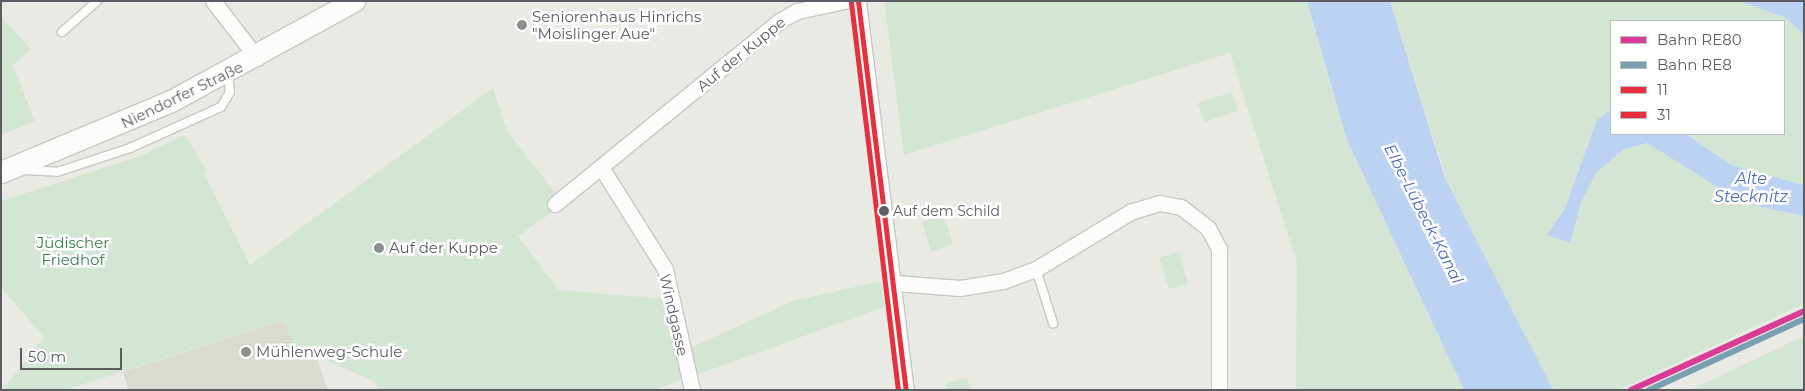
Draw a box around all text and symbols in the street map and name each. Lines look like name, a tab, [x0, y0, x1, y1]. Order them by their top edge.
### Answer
place label: Seniorenhaus Hinrichs "Moislinger Aue"	[532, 7, 701, 42]
street label: Auf der Kuppe	[693, 13, 789, 95]
marker: Seniorenhaus Hinrichs "Moislinger Aue"	[516, 19, 528, 31]
legend	[1610, 20, 1785, 135]
text: Bahn RE80	[1657, 30, 1742, 49]
text: Bahn RE8	[1657, 55, 1732, 74]
street label: Niendorfer Straße	[118, 58, 246, 132]
text: 11	[1657, 80, 1668, 99]
text: 31	[1657, 105, 1671, 124]
water label: Elbe-Lübeck-Kanal	[1379, 141, 1467, 287]
water label: Alte Stecknitz	[1714, 169, 1788, 207]
place label: Auf dem Schild	[893, 203, 1000, 219]
marker: Auf dem Schild	[879, 206, 889, 216]
park label: Jüdischer Friedhof	[37, 233, 109, 268]
place label: Auf der Kuppe	[389, 239, 498, 257]
marker: Auf der Kuppe	[373, 242, 385, 254]
street label: Windgasse	[656, 272, 692, 358]
scale bar	[22, 338, 125, 370]
place label: Mühlenweg-Schule	[256, 343, 402, 361]
marker: Mühlenweg-Schule	[240, 346, 252, 358]
text: 50 m	[28, 347, 66, 366]

